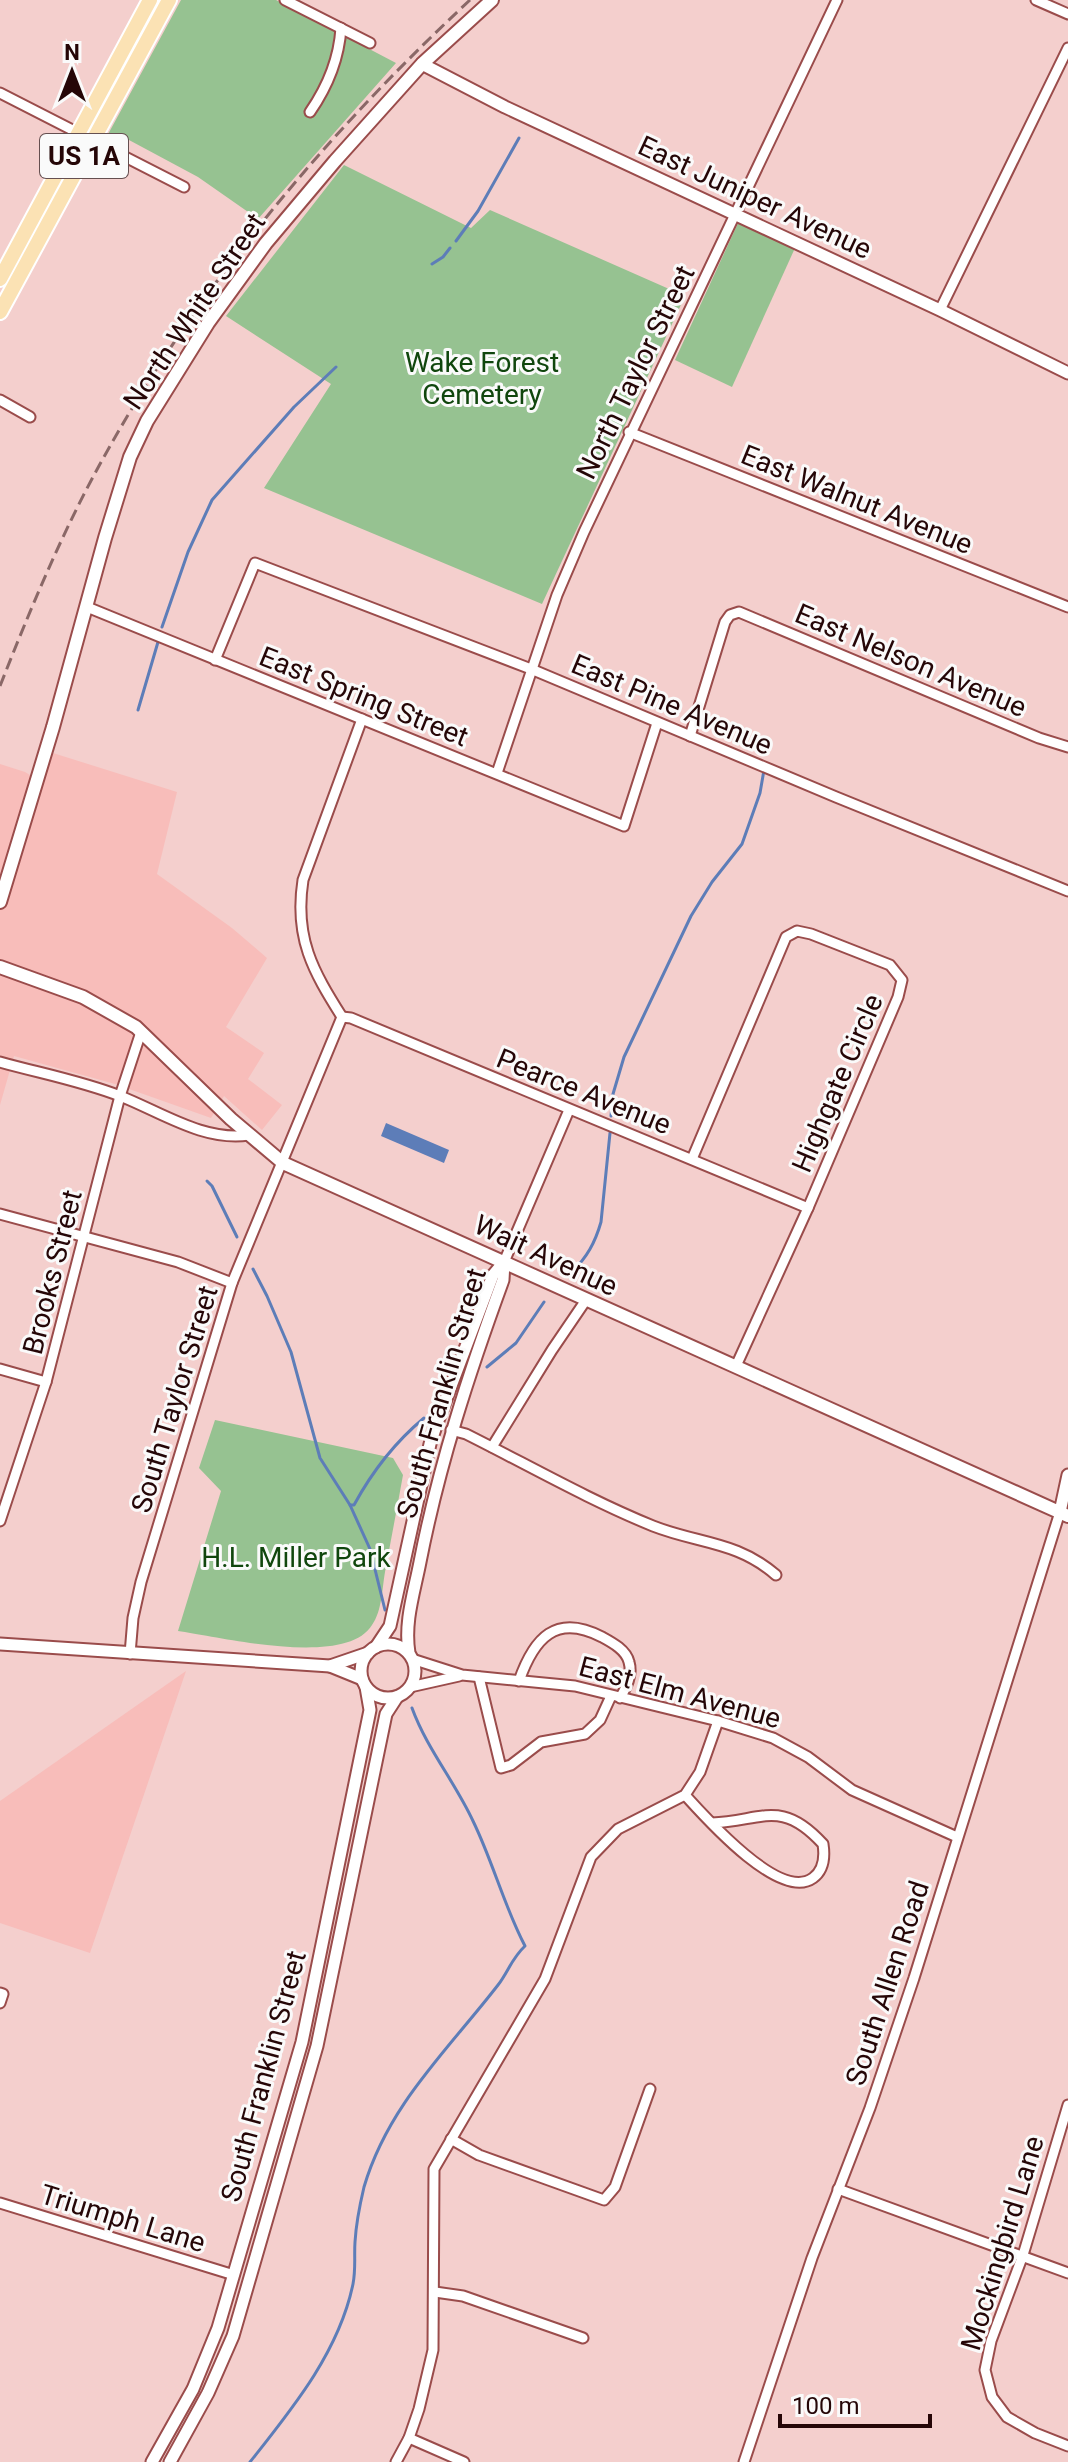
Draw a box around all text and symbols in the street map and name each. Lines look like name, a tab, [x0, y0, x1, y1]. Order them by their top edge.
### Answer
north arrow	[32, 32, 112, 112]
text: N	[64, 40, 80, 65]
street label: East Juniper Avenue	[633, 129, 877, 266]
road number: US 1A	[40, 134, 128, 178]
street label: North White Street	[117, 207, 272, 416]
street label: North Taylor Street	[569, 260, 701, 484]
park label: Wake Forest Cemetery	[405, 346, 559, 411]
street label: East Walnut Avenue	[736, 438, 977, 561]
street label: East Nelson Avenue	[790, 597, 1031, 724]
street label: East Spring Street	[255, 640, 473, 753]
street label: East Pine Avenue	[566, 647, 777, 762]
street label: Highgate Circle	[785, 989, 890, 1177]
street label: Pearce Avenue	[492, 1042, 676, 1141]
street label: Brooks Street	[16, 1187, 89, 1358]
street label: Wait Avenue	[469, 1208, 623, 1303]
street label: South Franklin Street	[390, 1264, 493, 1522]
street label: South Taylor Street	[124, 1282, 225, 1517]
park label: H.L. Miller Park	[201, 1541, 391, 1574]
street label: East Elm Avenue	[575, 1650, 784, 1735]
street label: South Allen Road	[839, 1877, 936, 2090]
street label: South Franklin Street	[214, 1947, 313, 2205]
street label: Mockingbird Lane	[954, 2132, 1051, 2354]
street label: Triumph Lane	[36, 2178, 209, 2259]
scale bar	[780, 2378, 930, 2428]
text: 100 m	[792, 2392, 859, 2420]

